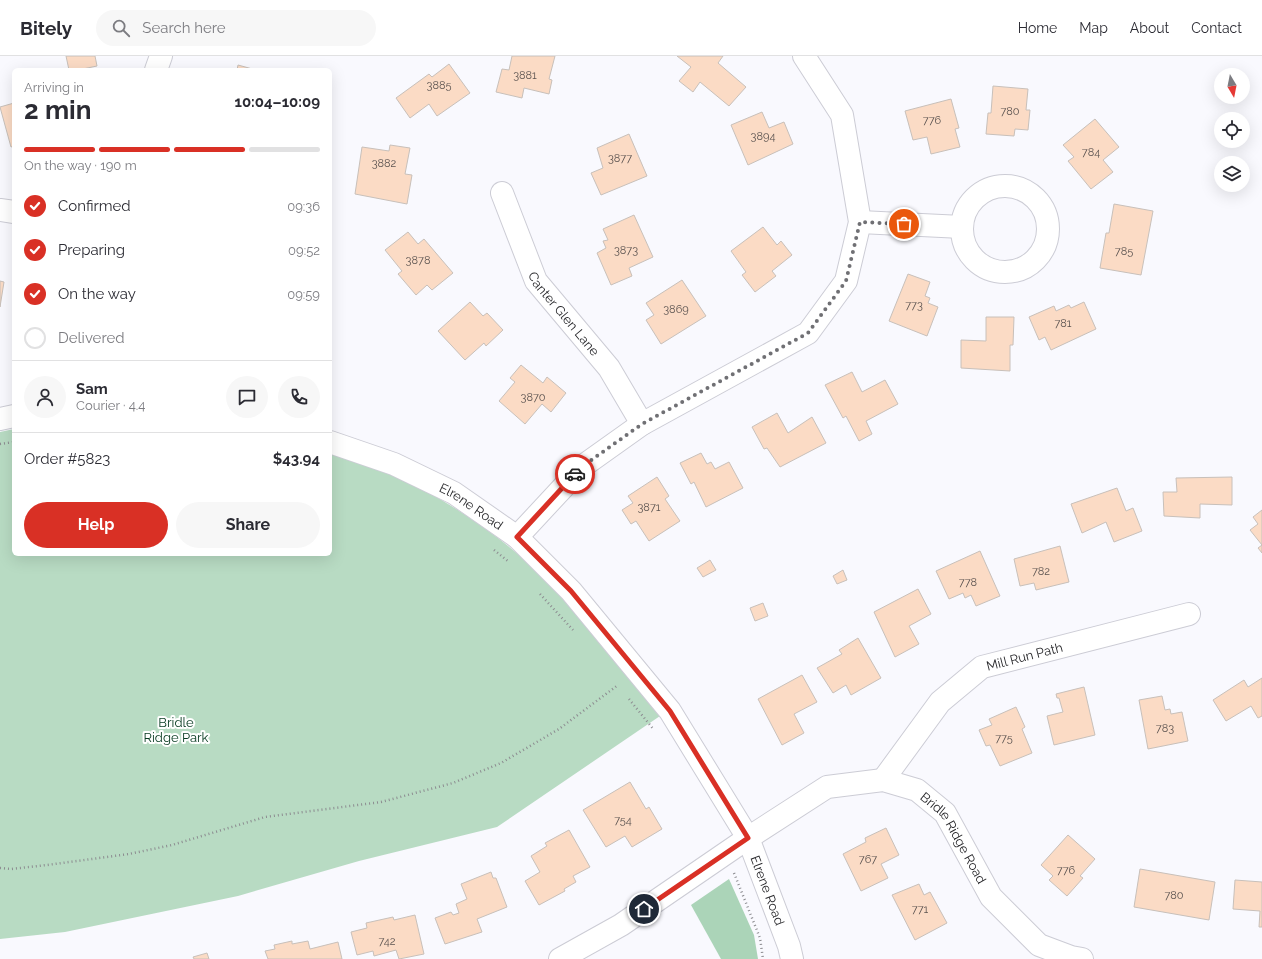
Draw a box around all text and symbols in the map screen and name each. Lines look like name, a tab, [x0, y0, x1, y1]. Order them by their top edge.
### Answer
search box	[96, 10, 376, 46]
text: Bitely	[20, 17, 72, 39]
icon: search	[110, 17, 132, 39]
text: Search here	[142, 19, 226, 37]
text: Home	[1018, 20, 1057, 36]
text: Map	[1079, 20, 1108, 36]
text: About	[1130, 20, 1169, 36]
text: Contact	[1191, 20, 1242, 36]
north arrow	[1214, 68, 1250, 104]
map controls	[1214, 68, 1250, 192]
house number: 3881	[513, 69, 537, 82]
house number: 3885	[427, 79, 451, 92]
text: Arriving in	[24, 80, 84, 95]
text: 10:04–10:09	[234, 93, 320, 111]
text: 2 min	[24, 95, 91, 125]
house number: 780	[1000, 105, 1020, 118]
button: locate	[1214, 112, 1250, 148]
house number: 776	[923, 114, 942, 127]
house number: 3894	[751, 130, 775, 143]
house number: 784	[1082, 146, 1100, 159]
house number: 3877	[608, 152, 632, 165]
button: layers	[1214, 156, 1250, 192]
house number: 3882	[372, 157, 397, 170]
text: On the way · 190 m	[24, 158, 137, 173]
icon: check	[24, 195, 46, 217]
text: Confirmed	[58, 197, 131, 215]
text: 09:36	[287, 199, 320, 214]
pin	[887, 207, 921, 241]
icon: bag	[893, 213, 915, 235]
icon: check	[24, 239, 46, 261]
text: Preparing	[58, 241, 125, 259]
text: 09:52	[288, 243, 320, 258]
house number: 3873	[614, 244, 638, 257]
house number: 785	[1115, 245, 1133, 258]
house number: 3878	[406, 254, 430, 267]
street label: Canter Glen Lane	[526, 269, 603, 359]
icon: check	[24, 283, 46, 305]
text: On the way	[58, 285, 136, 303]
text: 09:59	[287, 287, 320, 302]
house number: 773	[905, 299, 923, 312]
house number: 3869	[663, 303, 689, 316]
house number: 781	[1054, 317, 1072, 330]
text: Delivered	[58, 329, 125, 347]
button: person	[24, 376, 66, 418]
button: chat	[226, 376, 268, 418]
button: phone	[278, 376, 320, 418]
text: Sam	[76, 380, 108, 398]
house number: 3870	[521, 391, 546, 404]
text: Courier · 4.4	[76, 398, 145, 413]
text: Order #5823	[24, 450, 110, 468]
text: $43.94	[273, 450, 320, 468]
courier	[555, 454, 595, 494]
icon: car	[564, 463, 586, 485]
street label: Elrene Road	[437, 480, 506, 533]
house number: 3871	[638, 501, 661, 514]
button: Help	[24, 502, 168, 548]
button: Share	[176, 502, 320, 548]
house number: 782	[1032, 565, 1050, 578]
house number: 778	[959, 576, 977, 589]
street label: Mill Run Path	[985, 639, 1064, 673]
park label: Bridle Ridge Park	[144, 715, 209, 745]
house number: 783	[1156, 722, 1174, 735]
house number: 775	[995, 732, 1013, 745]
street label: Bridle Ridge Road	[918, 789, 990, 886]
house number: 754	[614, 814, 632, 827]
street label: Elrene Road	[748, 853, 788, 927]
house number: 767	[859, 853, 877, 866]
house number: 776	[1057, 864, 1076, 877]
house number: 780	[1164, 889, 1184, 902]
pin	[627, 892, 661, 926]
icon: home	[633, 898, 655, 920]
house number: 771	[912, 903, 929, 916]
house number: 742	[378, 935, 396, 948]

